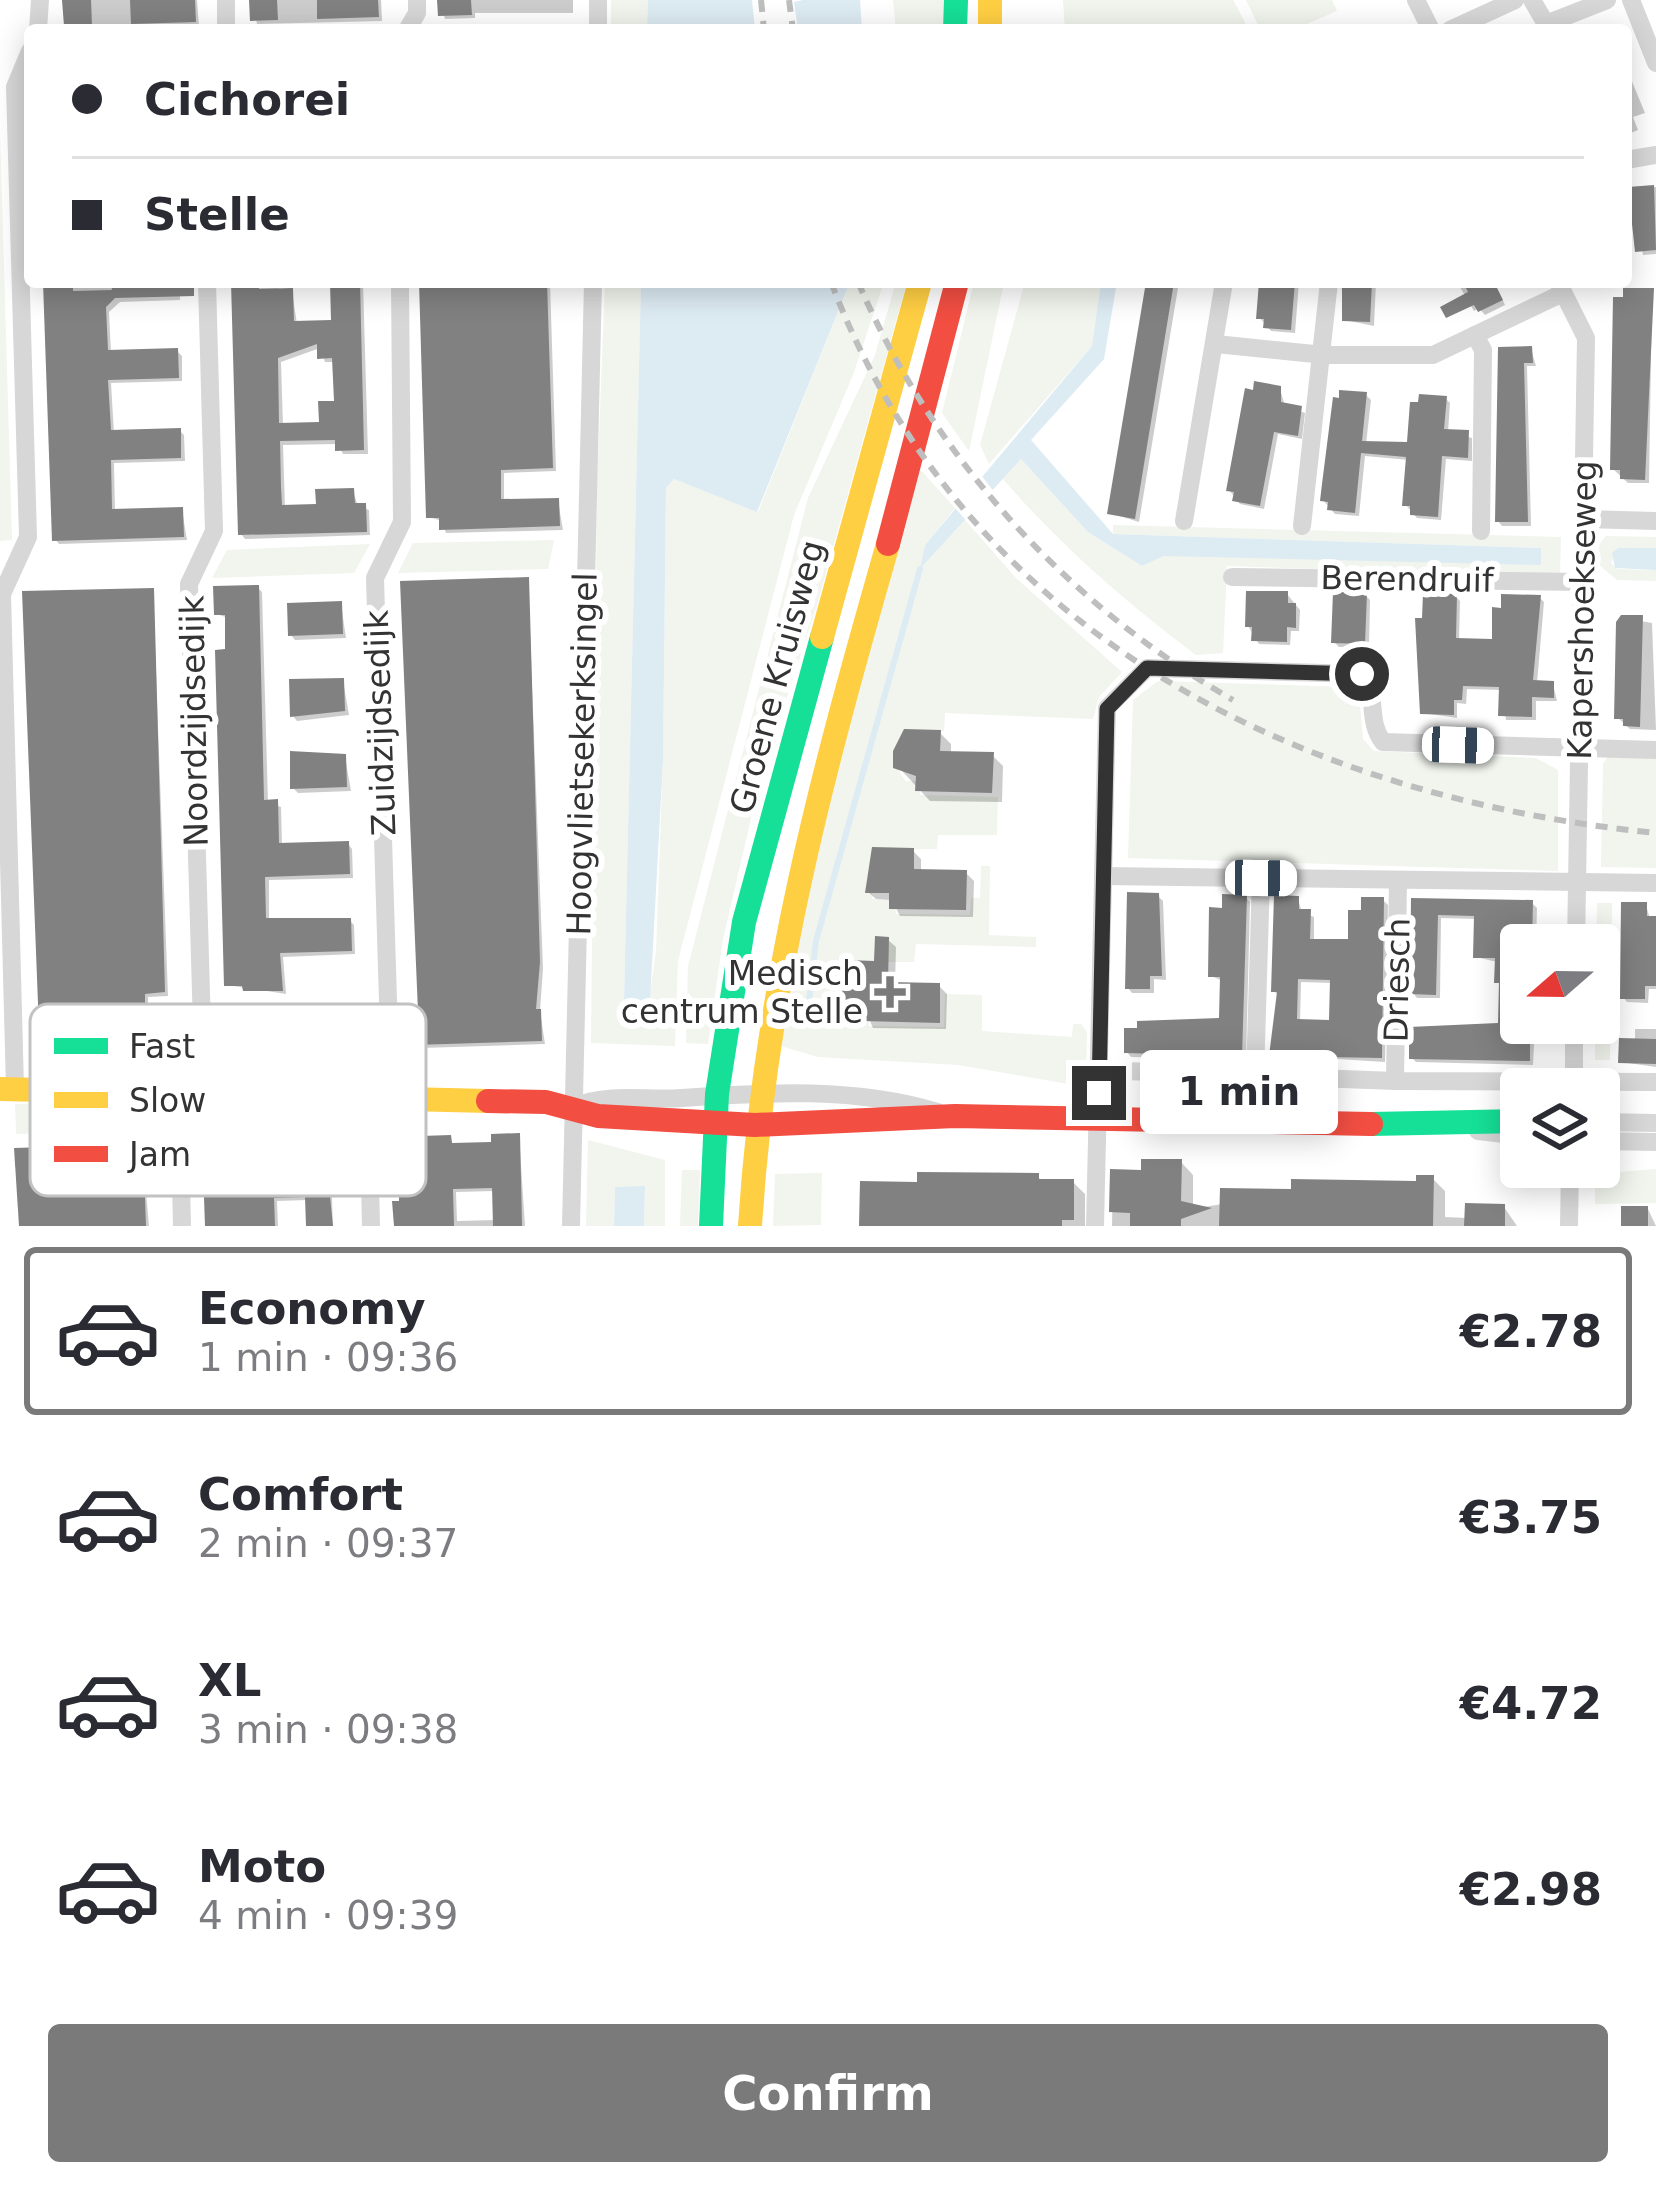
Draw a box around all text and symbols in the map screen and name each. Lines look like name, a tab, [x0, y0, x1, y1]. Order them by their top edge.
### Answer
text: Cichorei	[144, 73, 350, 126]
text: Stelle	[144, 188, 290, 241]
street label: Kapershoekseweg	[1560, 460, 1604, 760]
street label: Groene Kruisweg	[722, 536, 832, 818]
street label: Berendruif	[1320, 558, 1495, 600]
street label: Hoogvlietsekerksingel	[559, 572, 605, 936]
street label: Noordzijdsedijk	[172, 594, 216, 847]
street label: Zuidzijdsedijk	[357, 608, 403, 837]
route start	[1335, 647, 1389, 701]
car	[1421, 726, 1495, 764]
car	[1225, 859, 1297, 897]
street label: Driesch	[1376, 917, 1418, 1043]
north arrow	[1500, 924, 1620, 1044]
map controls	[1500, 924, 1620, 1188]
place label: Medisch centrum Stelle	[621, 954, 863, 1031]
marker: Medisch centrum Stelle	[874, 976, 906, 1008]
legend	[30, 1004, 426, 1196]
text: Fast	[129, 1027, 195, 1066]
callout: 1 min	[1141, 1051, 1339, 1135]
route end	[1072, 1066, 1126, 1120]
button: layers	[1500, 1068, 1620, 1188]
text: 1 min	[1178, 1069, 1300, 1114]
text: Slow	[129, 1081, 206, 1120]
text: Jam	[127, 1135, 191, 1174]
icon: car	[54, 1277, 162, 1385]
text: Economy	[198, 1282, 426, 1335]
text: €2.78	[1460, 1305, 1602, 1358]
text: 1 min · 09:36	[198, 1335, 458, 1380]
icon: car	[54, 1463, 162, 1571]
text: Comfort	[198, 1468, 403, 1521]
text: €3.75	[1460, 1491, 1602, 1544]
text: 2 min · 09:37	[198, 1521, 458, 1566]
icon: car	[54, 1649, 162, 1757]
text: XL	[198, 1654, 261, 1707]
text: €4.72	[1460, 1677, 1602, 1730]
text: 3 min · 09:38	[198, 1707, 458, 1752]
icon: car	[54, 1835, 162, 1943]
text: Moto	[198, 1840, 326, 1893]
text: €2.98	[1460, 1863, 1602, 1916]
text: 4 min · 09:39	[198, 1893, 458, 1938]
button: Confirm	[48, 2024, 1608, 2162]

